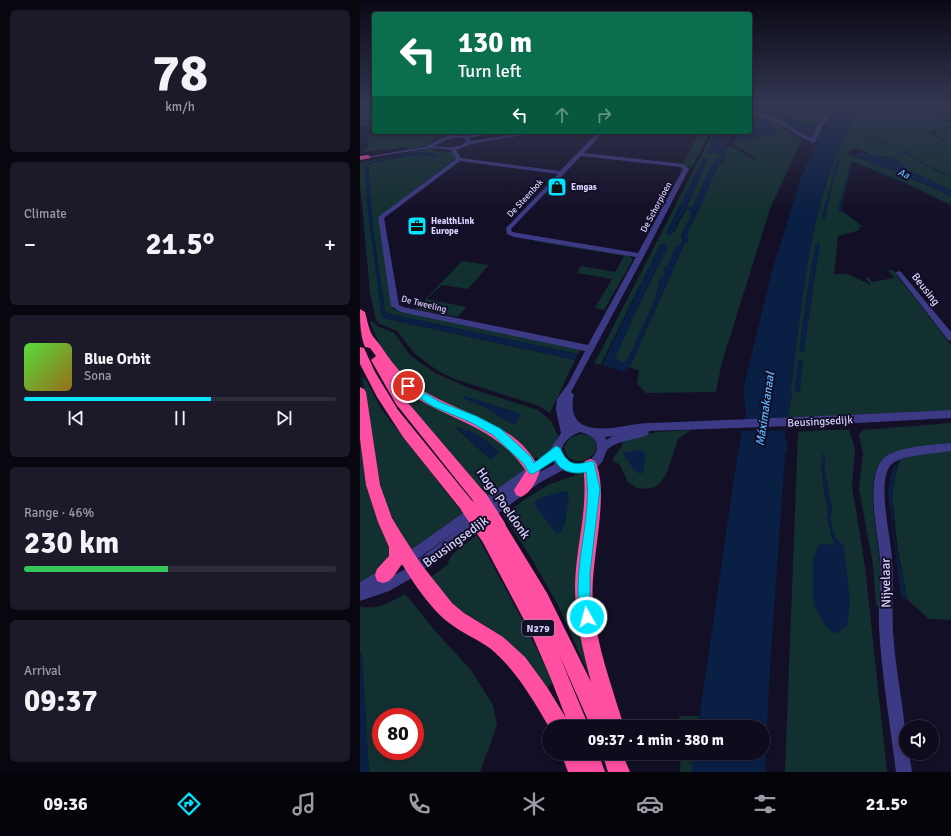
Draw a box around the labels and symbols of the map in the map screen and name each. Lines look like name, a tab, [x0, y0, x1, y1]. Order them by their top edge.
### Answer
water label: Aa	[896, 166, 912, 182]
shop icon: Emgas	[546, 176, 568, 198]
street label: De Steenbok	[505, 177, 546, 220]
street label: De Schorpioen	[638, 180, 674, 234]
place label: Emgas	[571, 182, 597, 193]
office icon: HealthLink Europe	[406, 215, 428, 237]
place label: HealthLink Europe	[431, 216, 474, 237]
street label: Beusing	[909, 270, 942, 308]
street label: De Tweeling	[400, 294, 448, 315]
pin	[391, 369, 425, 403]
water label: Máximakanaal	[753, 370, 778, 447]
street label: Beusingsedijk	[787, 413, 854, 430]
street label: Hoge Poeldonk	[473, 465, 534, 543]
street label: Beusingsedijk	[420, 512, 492, 571]
street label: Nijvelaar	[878, 558, 894, 608]
position arrow	[566, 596, 608, 638]
road number: N279	[522, 620, 554, 636]
speed limit sign: 80	[372, 708, 424, 760]

